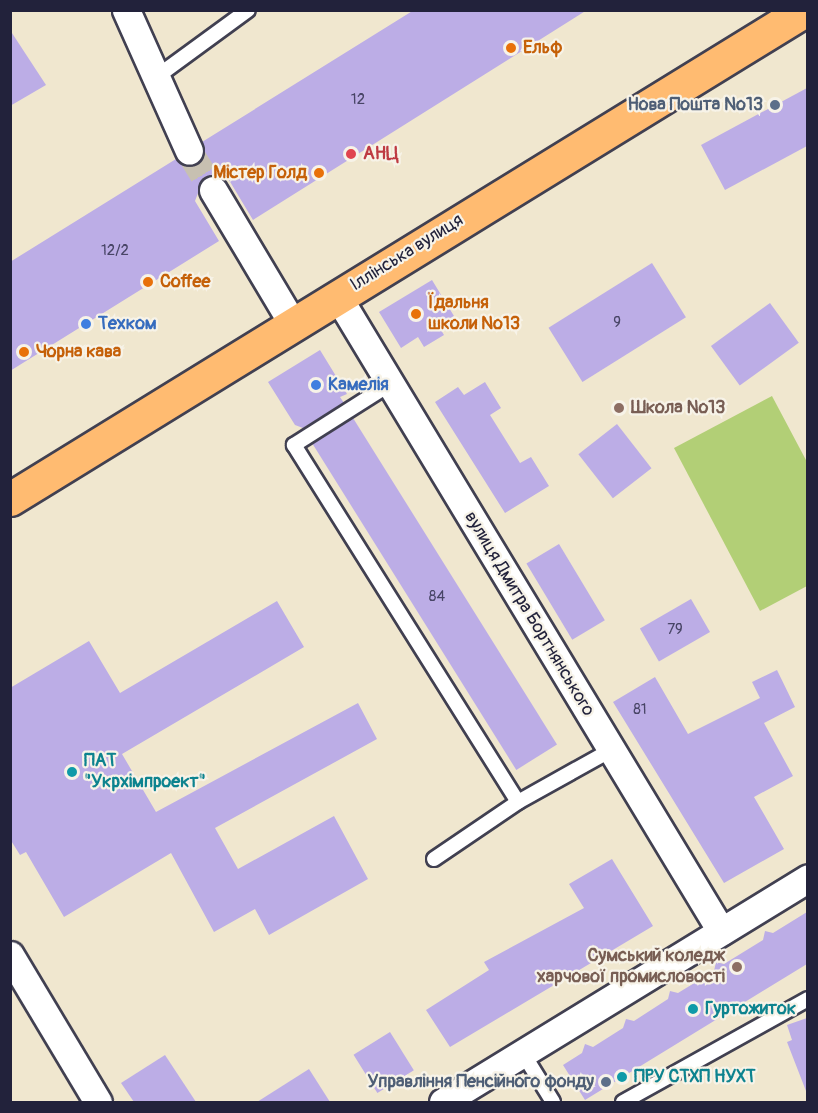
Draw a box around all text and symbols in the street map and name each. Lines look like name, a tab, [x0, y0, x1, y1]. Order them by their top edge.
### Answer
place label: Ельф	[523, 37, 563, 59]
marker: Ельф	[504, 41, 518, 55]
house number: 12	[351, 91, 365, 109]
place label: Нова Пошта №13	[627, 94, 763, 116]
marker: Нова Пошта №13	[768, 98, 782, 112]
place label: АНЦ	[363, 143, 399, 165]
marker: АНЦ	[344, 147, 358, 161]
place label: Містер Голд	[213, 162, 307, 184]
marker: Містер Голд	[312, 166, 326, 180]
street label: Іллінська вулиця	[347, 210, 467, 296]
house number: 12/2	[101, 242, 129, 260]
place label: Coffee	[160, 271, 210, 293]
marker: Coffee	[141, 275, 155, 289]
place label: Їдальня школи №13	[428, 293, 520, 336]
marker: Їдальня школи №13	[409, 307, 423, 321]
place label: Техком	[98, 313, 157, 335]
house number: 9	[613, 314, 621, 332]
marker: Техком	[79, 317, 93, 331]
place label: Чорна кава	[36, 341, 121, 363]
marker: Чорна кава	[17, 345, 31, 359]
place label: Камелія	[328, 374, 389, 396]
marker: Камелія	[309, 378, 323, 392]
place label: Школа №13	[631, 397, 725, 419]
marker: Школа №13	[612, 401, 626, 415]
street label: вулиця Дмитра Бортнянського	[459, 508, 599, 720]
house number: 84	[429, 588, 445, 606]
house number: 79	[667, 621, 683, 639]
house number: 81	[633, 701, 647, 719]
place label: ПАТ "Укрхімпроект"	[84, 751, 206, 794]
marker: ПАТ "Укрхімпроект"	[65, 765, 79, 779]
place label: Сумський коледж харчової промисловості	[537, 946, 725, 988]
marker: Сумський коледж харчової промисловості	[730, 960, 744, 974]
place label: Гуртожиток	[705, 998, 796, 1020]
marker: Гуртожиток	[686, 1002, 700, 1016]
place label: ПРУ СТХП НУХТ	[634, 1066, 756, 1088]
marker: ПРУ СТХП НУХТ	[615, 1070, 629, 1084]
place label: Управління Пенсійного фонду	[367, 1071, 594, 1093]
marker: Управління Пенсійного фонду	[599, 1075, 613, 1089]

